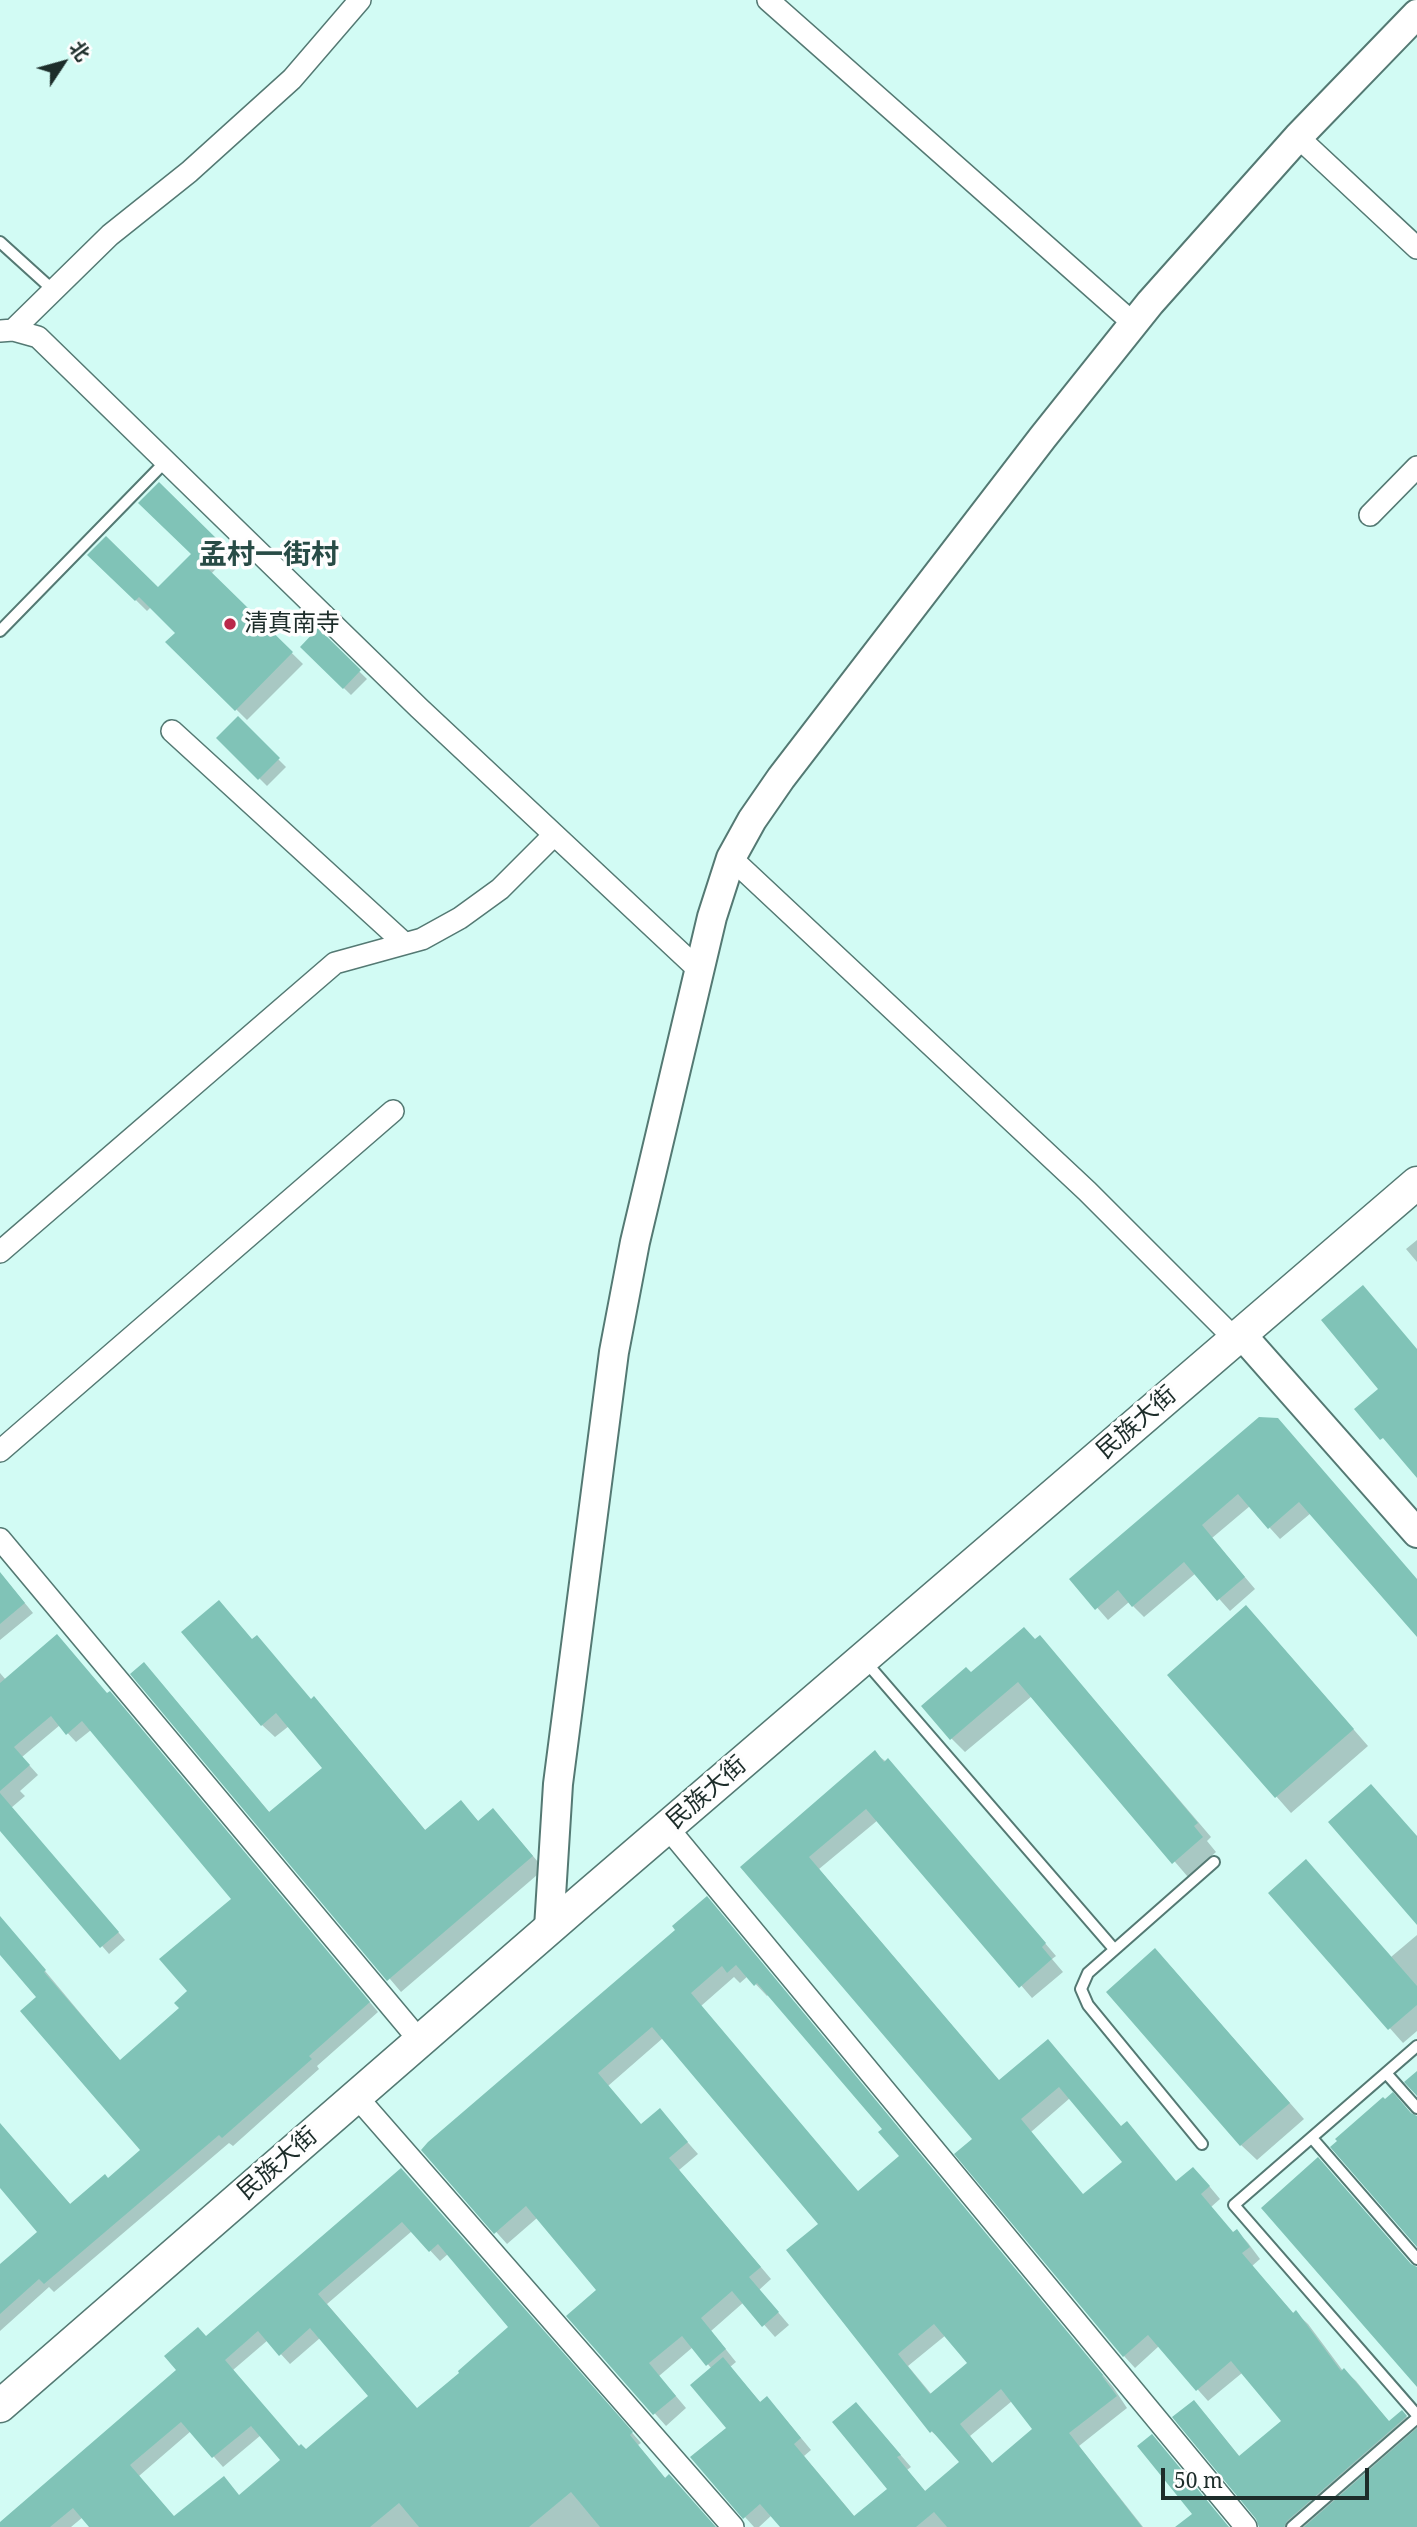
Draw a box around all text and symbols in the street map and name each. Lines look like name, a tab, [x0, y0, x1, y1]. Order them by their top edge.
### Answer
north arrow	[28, 28, 98, 98]
text: 北	[64, 35, 96, 66]
district label: 孟村一街村	[199, 539, 339, 573]
place label: 清真南寺	[244, 610, 340, 638]
marker: 清真南寺	[222, 616, 238, 632]
street label: 民族大街	[1091, 1381, 1183, 1465]
street label: 民族大街	[661, 1751, 753, 1835]
street label: 民族大街	[232, 2122, 324, 2206]
scale bar	[1165, 2454, 1373, 2498]
text: 50 m	[1174, 2466, 1223, 2494]

